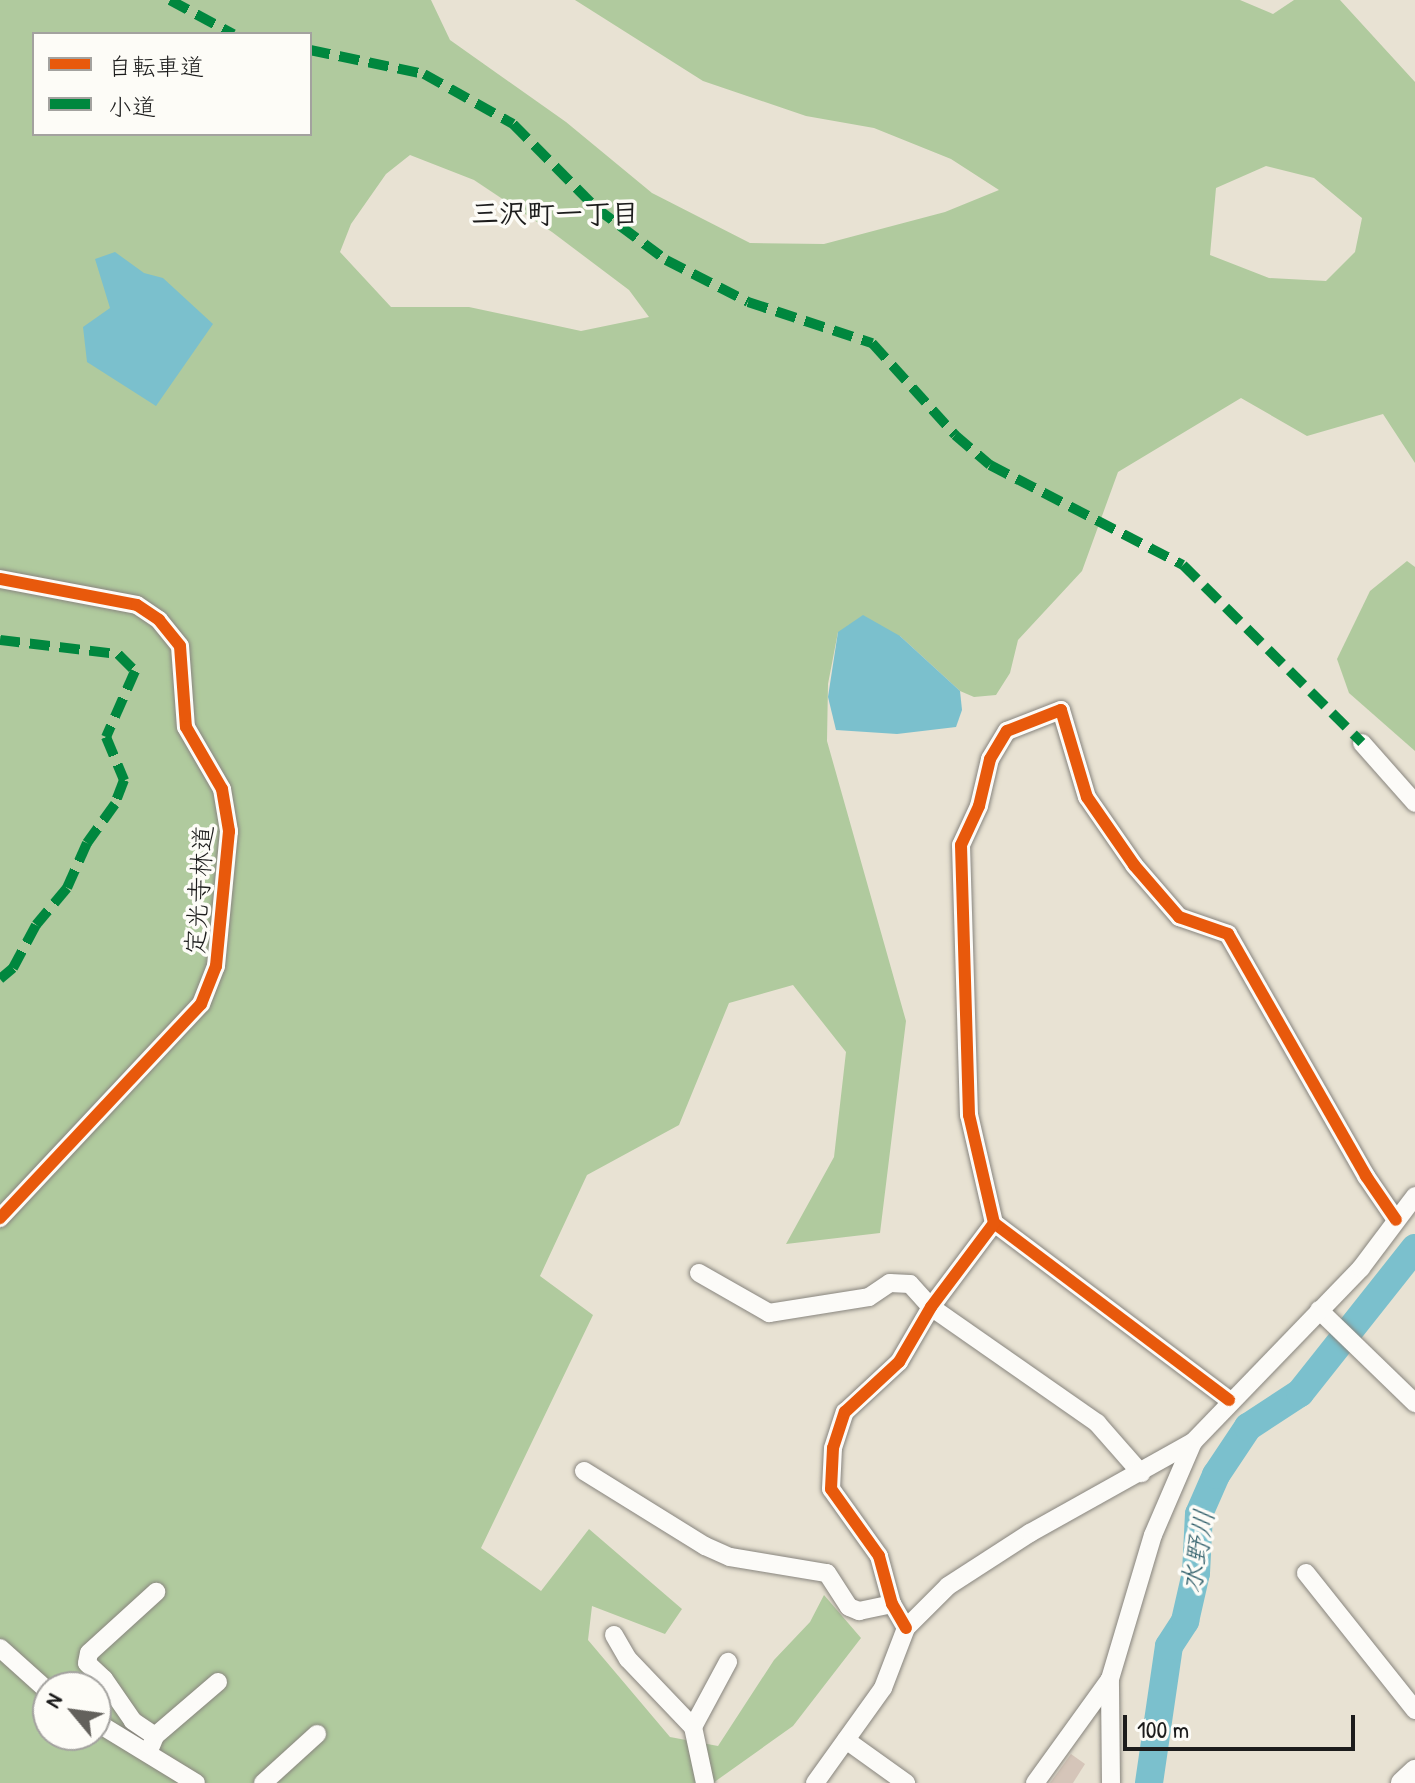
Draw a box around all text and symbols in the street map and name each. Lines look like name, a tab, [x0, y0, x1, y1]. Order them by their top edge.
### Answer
legend	[32, 32, 312, 136]
text: 自転車道	[108, 50, 204, 82]
text: 小道	[108, 90, 156, 122]
district label: 三沢町一丁目	[471, 196, 639, 230]
street label: 定光寺林道	[179, 824, 219, 956]
water label: 水野川	[1173, 1507, 1221, 1595]
north arrow	[32, 1671, 112, 1751]
text: N	[37, 1688, 69, 1713]
scale bar	[1127, 1699, 1359, 1749]
text: 100 m	[1137, 1713, 1189, 1745]

